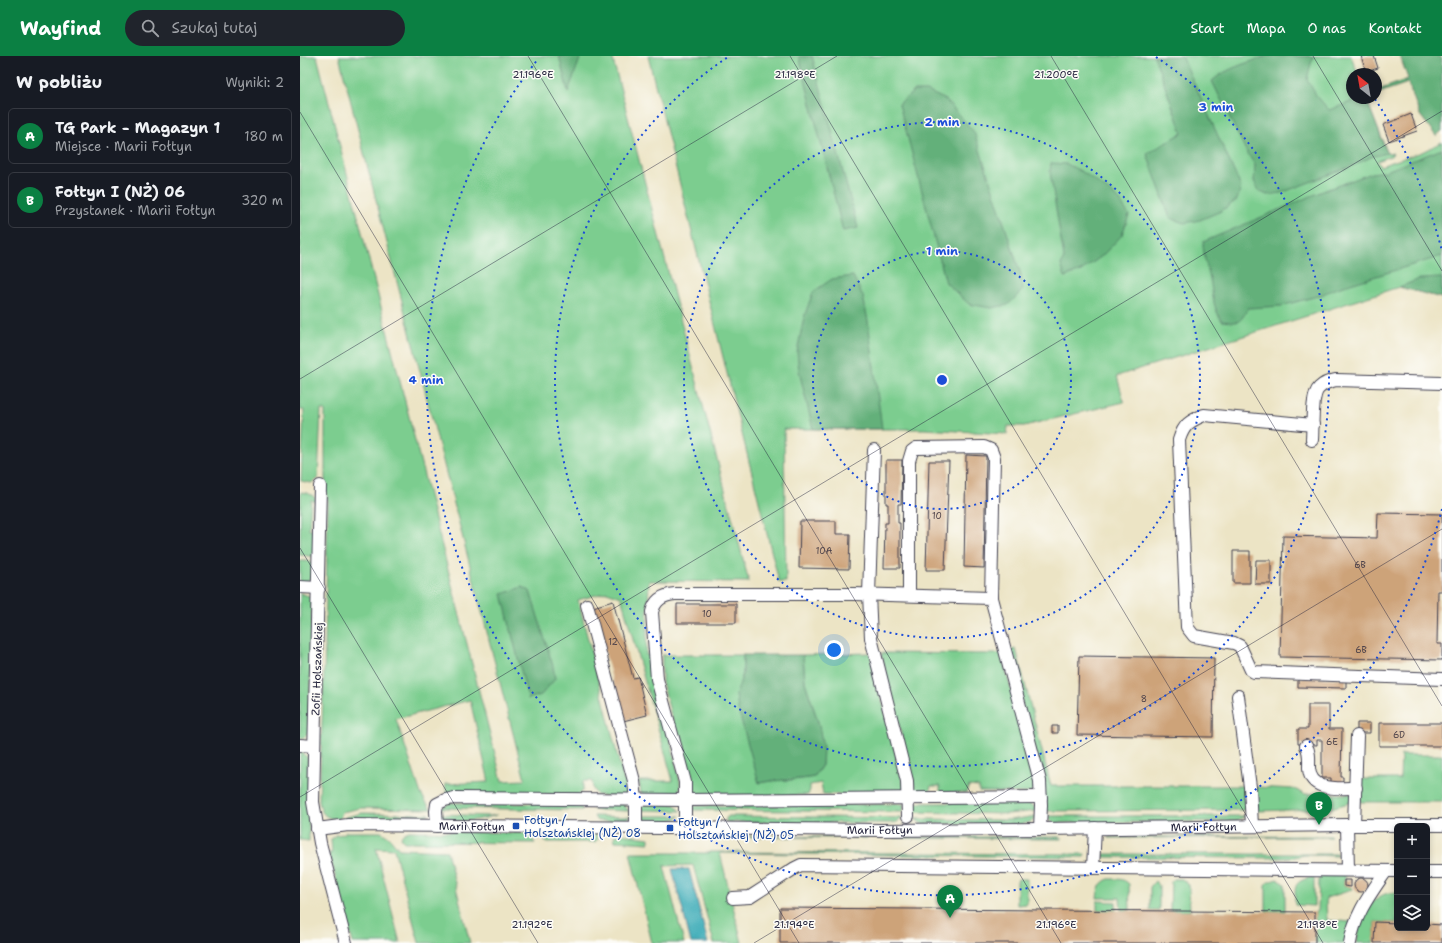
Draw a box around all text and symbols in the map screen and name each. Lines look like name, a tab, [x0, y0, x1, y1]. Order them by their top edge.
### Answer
search box	[125, 10, 405, 46]
text: Wayfind	[20, 16, 101, 41]
icon: search	[139, 17, 161, 39]
text: Szukaj tutaj	[171, 18, 257, 38]
text: Start	[1190, 19, 1225, 37]
text: Mapa	[1247, 19, 1285, 37]
text: O nas	[1307, 19, 1346, 37]
text: Kontakt	[1368, 19, 1422, 37]
text: 21.196°E	[512, 68, 554, 81]
text: 21.198°E	[774, 68, 816, 81]
text: 21.200°E	[1034, 68, 1078, 81]
north arrow	[1346, 68, 1382, 104]
text: W pobliżu	[16, 71, 102, 93]
text: Wyniki: 2	[225, 74, 284, 91]
text: 3 min	[1199, 99, 1234, 115]
text: 2 min	[925, 114, 960, 130]
text: TG Park - Magazyn 1	[55, 118, 220, 138]
text: A	[25, 128, 35, 145]
text: 180 m	[244, 128, 283, 145]
text: Miejsce · Marii Fołtyn	[55, 138, 192, 155]
text: Fołtyn I (NŻ) 06	[55, 182, 185, 202]
text: B	[26, 192, 34, 209]
text: 320 m	[241, 192, 283, 209]
text: Przystanek · Marii Fołtyn	[55, 202, 216, 219]
text: 1 min	[926, 243, 958, 259]
text: 4 min	[409, 372, 444, 388]
centre of rings	[935, 373, 949, 387]
house number: 10	[932, 510, 942, 522]
house number: 10A	[816, 545, 833, 557]
house number: 6B	[1354, 559, 1366, 571]
house number: 10	[702, 608, 712, 620]
street label: Zofii Holszańskiej	[308, 622, 327, 716]
house number: 12	[608, 636, 618, 648]
your location	[824, 640, 844, 660]
house number: 6B	[1355, 644, 1367, 656]
house number: 8	[1141, 693, 1147, 705]
house number: 6D	[1393, 729, 1405, 741]
house number: 6E	[1326, 736, 1338, 748]
pin: B	[1306, 792, 1332, 825]
place label: Fołtyn / Holsztańskiej (NŻ) 08	[524, 813, 641, 841]
place label: Fołtyn / Holsztańskiej (NŻ) 05	[678, 815, 794, 843]
street label: Marii Fołtyn	[439, 819, 505, 834]
street label: Marii Fołtyn	[1171, 819, 1237, 835]
marker: Fołtyn / Holsztańskiej (NŻ) 08	[511, 821, 521, 831]
marker: Fołtyn / Holsztańskiej (NŻ) 05	[665, 823, 675, 833]
street label: Marii Fołtyn	[847, 823, 913, 838]
map controls	[1394, 823, 1430, 931]
button: +	[1394, 823, 1430, 859]
button: −	[1394, 859, 1430, 895]
pin: A	[937, 885, 963, 918]
button: layers	[1394, 895, 1430, 931]
text: 21.192°E	[512, 918, 552, 931]
text: 21.194°E	[774, 918, 814, 931]
text: 21.196°E	[1035, 918, 1077, 931]
text: 21.198°E	[1296, 918, 1338, 931]

